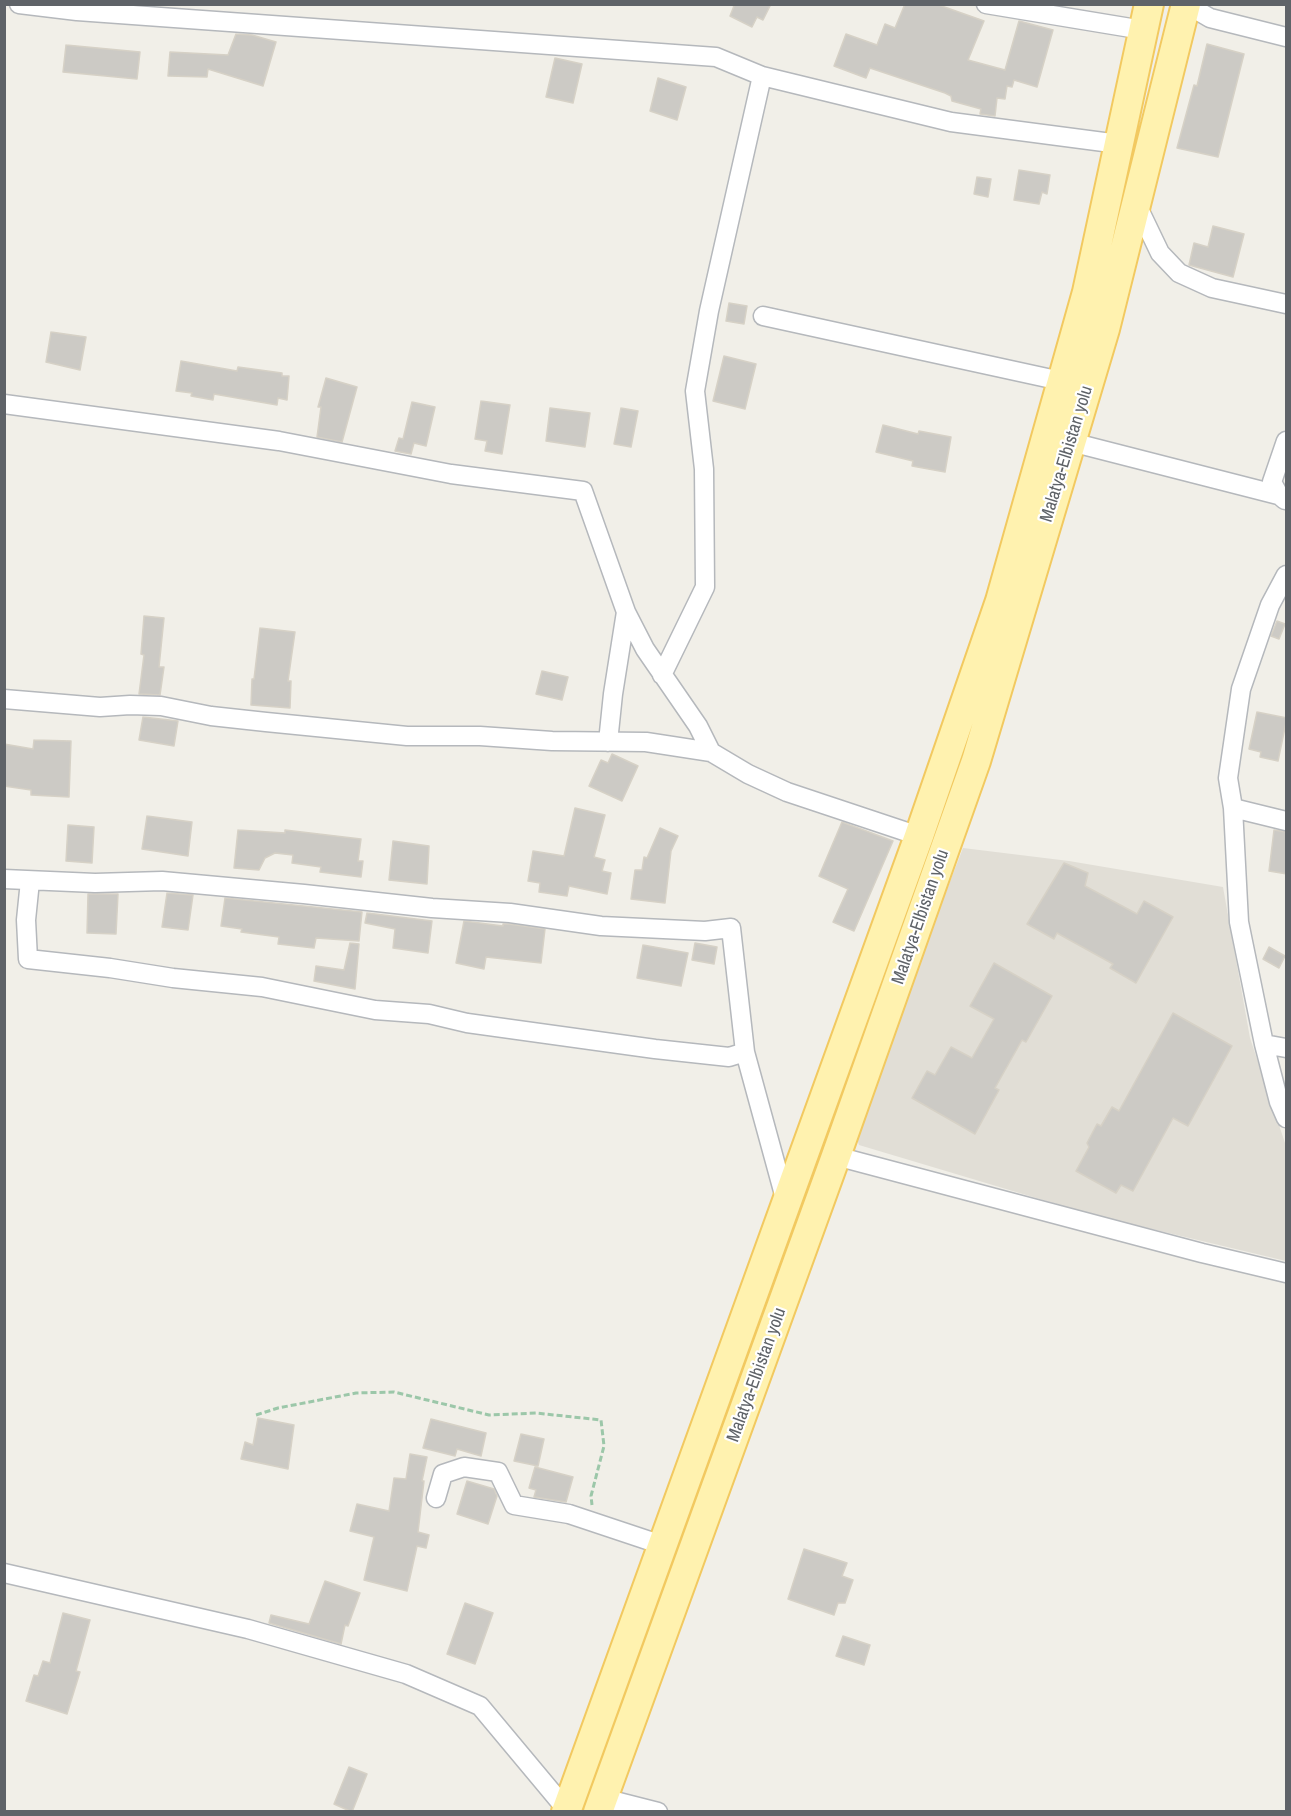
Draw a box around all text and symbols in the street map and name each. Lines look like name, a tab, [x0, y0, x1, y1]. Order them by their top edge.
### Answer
street label: Malatya-Elbistan yolu	[1036, 383, 1098, 525]
street label: Malatya-Elbistan yolu	[888, 847, 954, 987]
street label: Malatya-Elbistan yolu	[723, 1305, 791, 1445]

